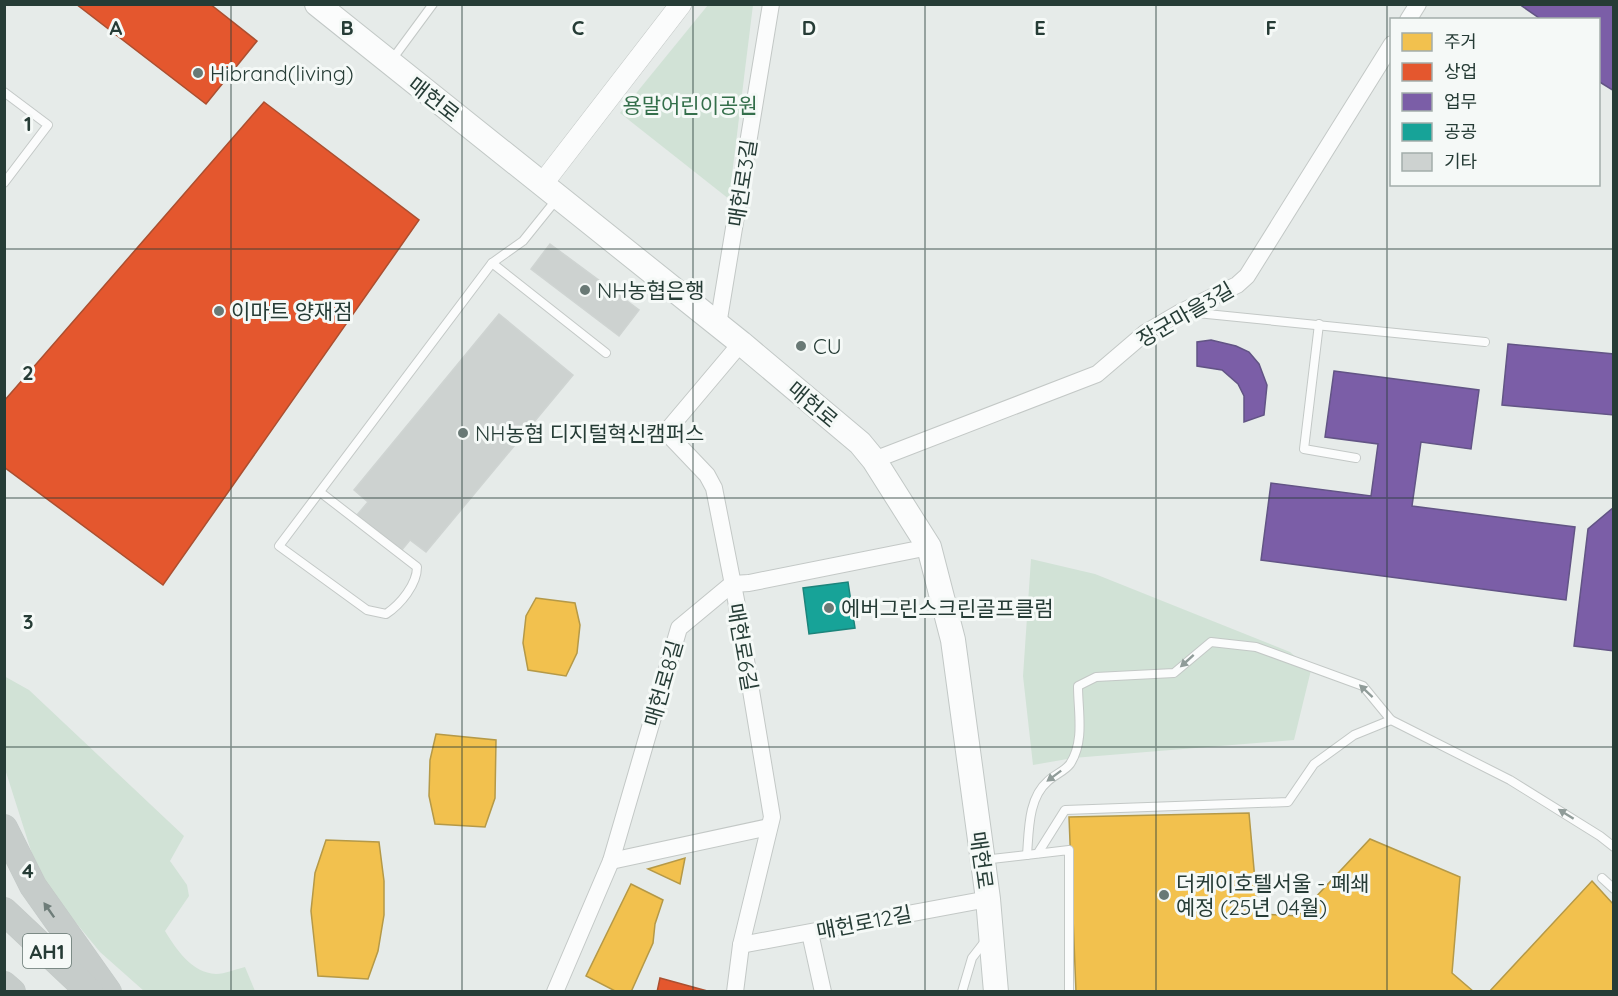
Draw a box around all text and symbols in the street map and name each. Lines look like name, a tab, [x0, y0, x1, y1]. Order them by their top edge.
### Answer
text: A	[110, 15, 123, 40]
text: B	[340, 15, 354, 40]
text: C	[572, 15, 585, 40]
text: D	[802, 15, 816, 40]
text: E	[1034, 15, 1046, 40]
text: F	[1265, 15, 1277, 40]
legend	[1390, 18, 1600, 186]
text: 주거	[1444, 30, 1477, 53]
place label: Hibrand(living)	[210, 60, 354, 86]
text: 상업	[1444, 60, 1477, 83]
marker: Hibrand(living)	[191, 66, 205, 80]
street label: 매헌로	[403, 71, 465, 127]
text: 업무	[1444, 90, 1477, 113]
park label: 용말어린이공원	[622, 92, 758, 118]
text: 1	[24, 111, 32, 136]
text: 공공	[1444, 120, 1477, 143]
street label: 매헌로3길	[722, 137, 762, 229]
text: 기타	[1444, 150, 1478, 173]
street label: 장군마을3길	[1132, 276, 1238, 352]
place label: NH농협은행	[597, 277, 705, 303]
marker: NH농협은행	[578, 283, 592, 297]
place label: 이마트 양재점	[231, 298, 353, 324]
marker: 이마트 양재점	[212, 304, 226, 318]
place label: CU	[813, 333, 842, 359]
marker: CU	[794, 339, 808, 353]
text: 2	[22, 360, 34, 385]
street label: 매헌로	[782, 375, 844, 433]
place label: NH농협 디지털혁신캠퍼스	[475, 420, 704, 446]
marker: NH농협 디지털혁신캠퍼스	[456, 426, 470, 440]
place label: 에버그린스크린골프클럼	[841, 595, 1054, 621]
street label: 매헌로6길	[723, 601, 763, 693]
marker: 에버그린스크린골프클럼	[822, 601, 836, 615]
text: 3	[23, 609, 33, 634]
street label: 매헌로8길	[638, 637, 688, 729]
one-way arrow	[1180, 654, 1195, 667]
one-way arrow	[1358, 684, 1373, 698]
one-way arrow	[1046, 770, 1061, 782]
one-way arrow	[1558, 808, 1574, 819]
street label: 매헌로	[965, 829, 999, 891]
text: 4	[22, 858, 34, 883]
place label: 더케이호텔서울 - 폐쇄 예정 (25년 04월)	[1176, 870, 1370, 920]
marker: 더케이호텔서울 - 폐쇄 예정 (25년 04월)	[1157, 888, 1171, 902]
street label: 매헌로12길	[814, 900, 914, 944]
one-way arrow	[43, 902, 55, 918]
road number: AH1	[23, 934, 71, 968]

